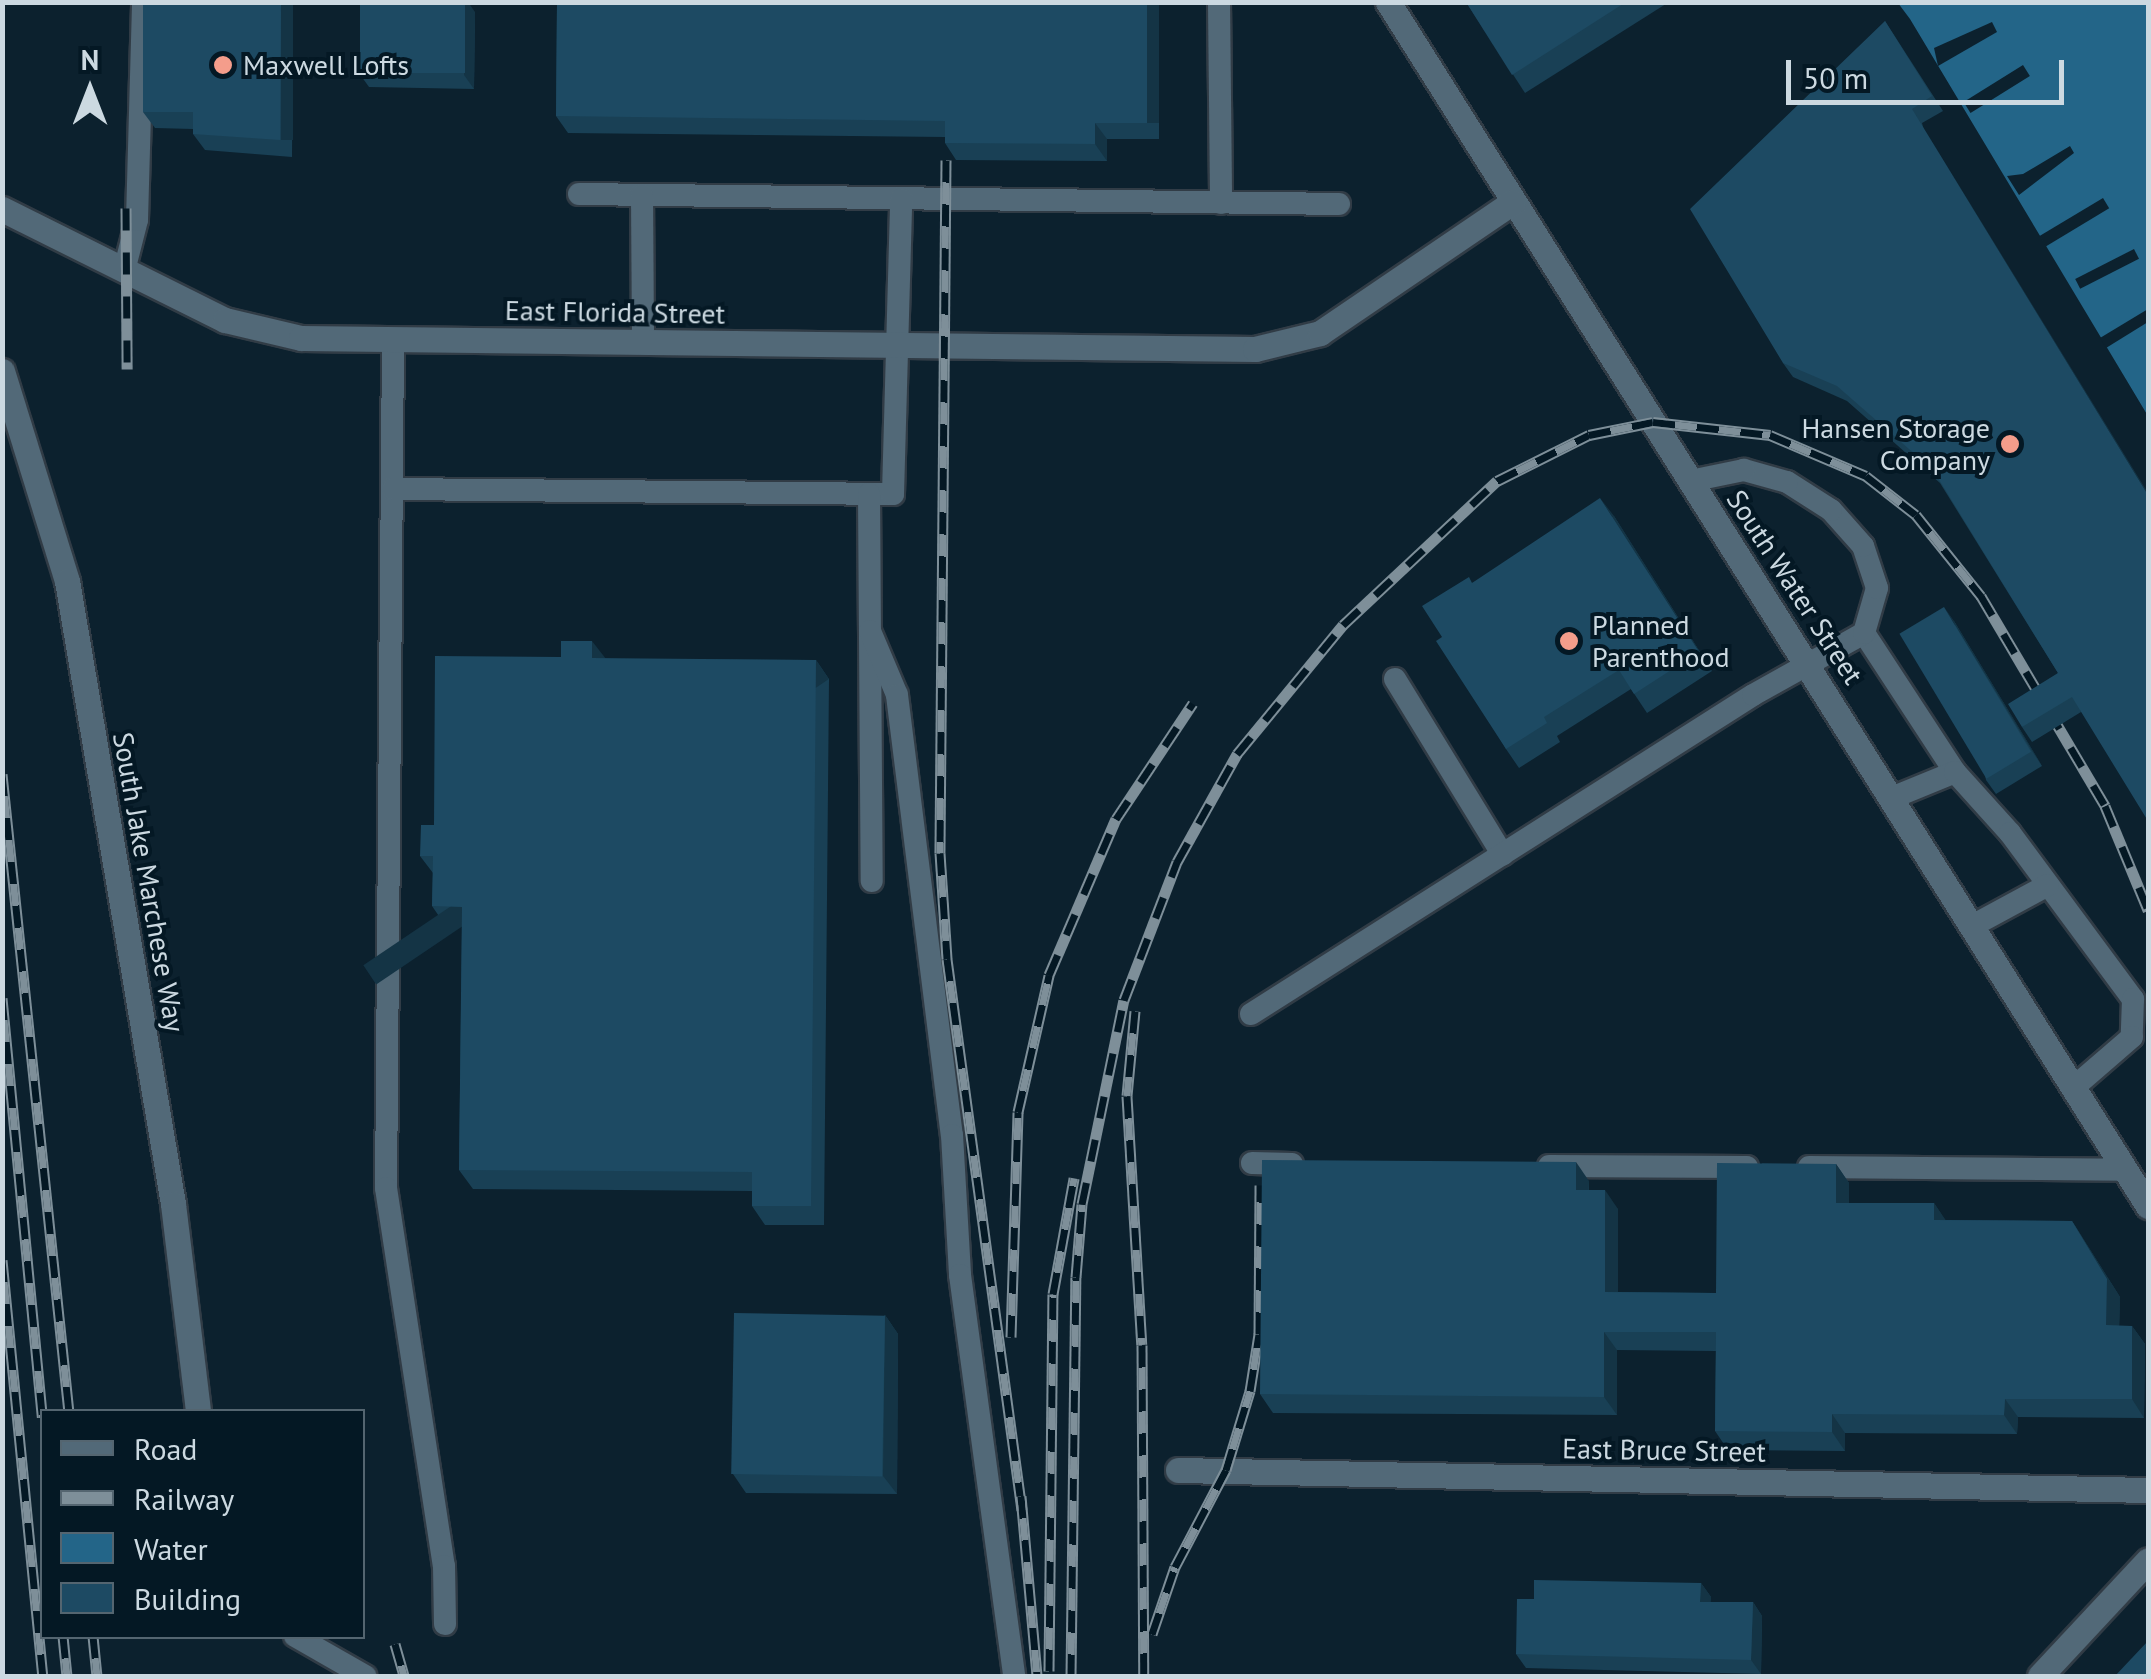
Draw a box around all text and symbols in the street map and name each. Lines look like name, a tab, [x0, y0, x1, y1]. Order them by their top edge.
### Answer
north arrow	[40, 40, 140, 140]
scale bar	[1791, 40, 2068, 102]
text: N	[81, 41, 99, 78]
place label: Maxwell Lofts	[243, 48, 409, 82]
marker: Maxwell Lofts	[212, 54, 234, 76]
text: 50 m	[1803, 58, 1868, 97]
street label: East Florida Street	[505, 293, 725, 331]
place label: Hansen Storage Company	[1801, 411, 1990, 477]
marker: Hansen Storage Company	[1999, 433, 2021, 455]
street label: South Water Street	[1720, 483, 1870, 691]
place label: Planned Parenthood	[1592, 608, 1730, 674]
marker: Planned Parenthood	[1556, 628, 1582, 654]
street label: South Jake Marchese Way	[106, 729, 192, 1035]
legend	[40, 1409, 365, 1639]
text: Road	[134, 1429, 198, 1468]
street label: East Bruce Street	[1562, 1431, 1766, 1469]
text: Railway	[134, 1479, 234, 1518]
text: Water	[134, 1529, 208, 1568]
text: Building	[134, 1579, 241, 1618]

